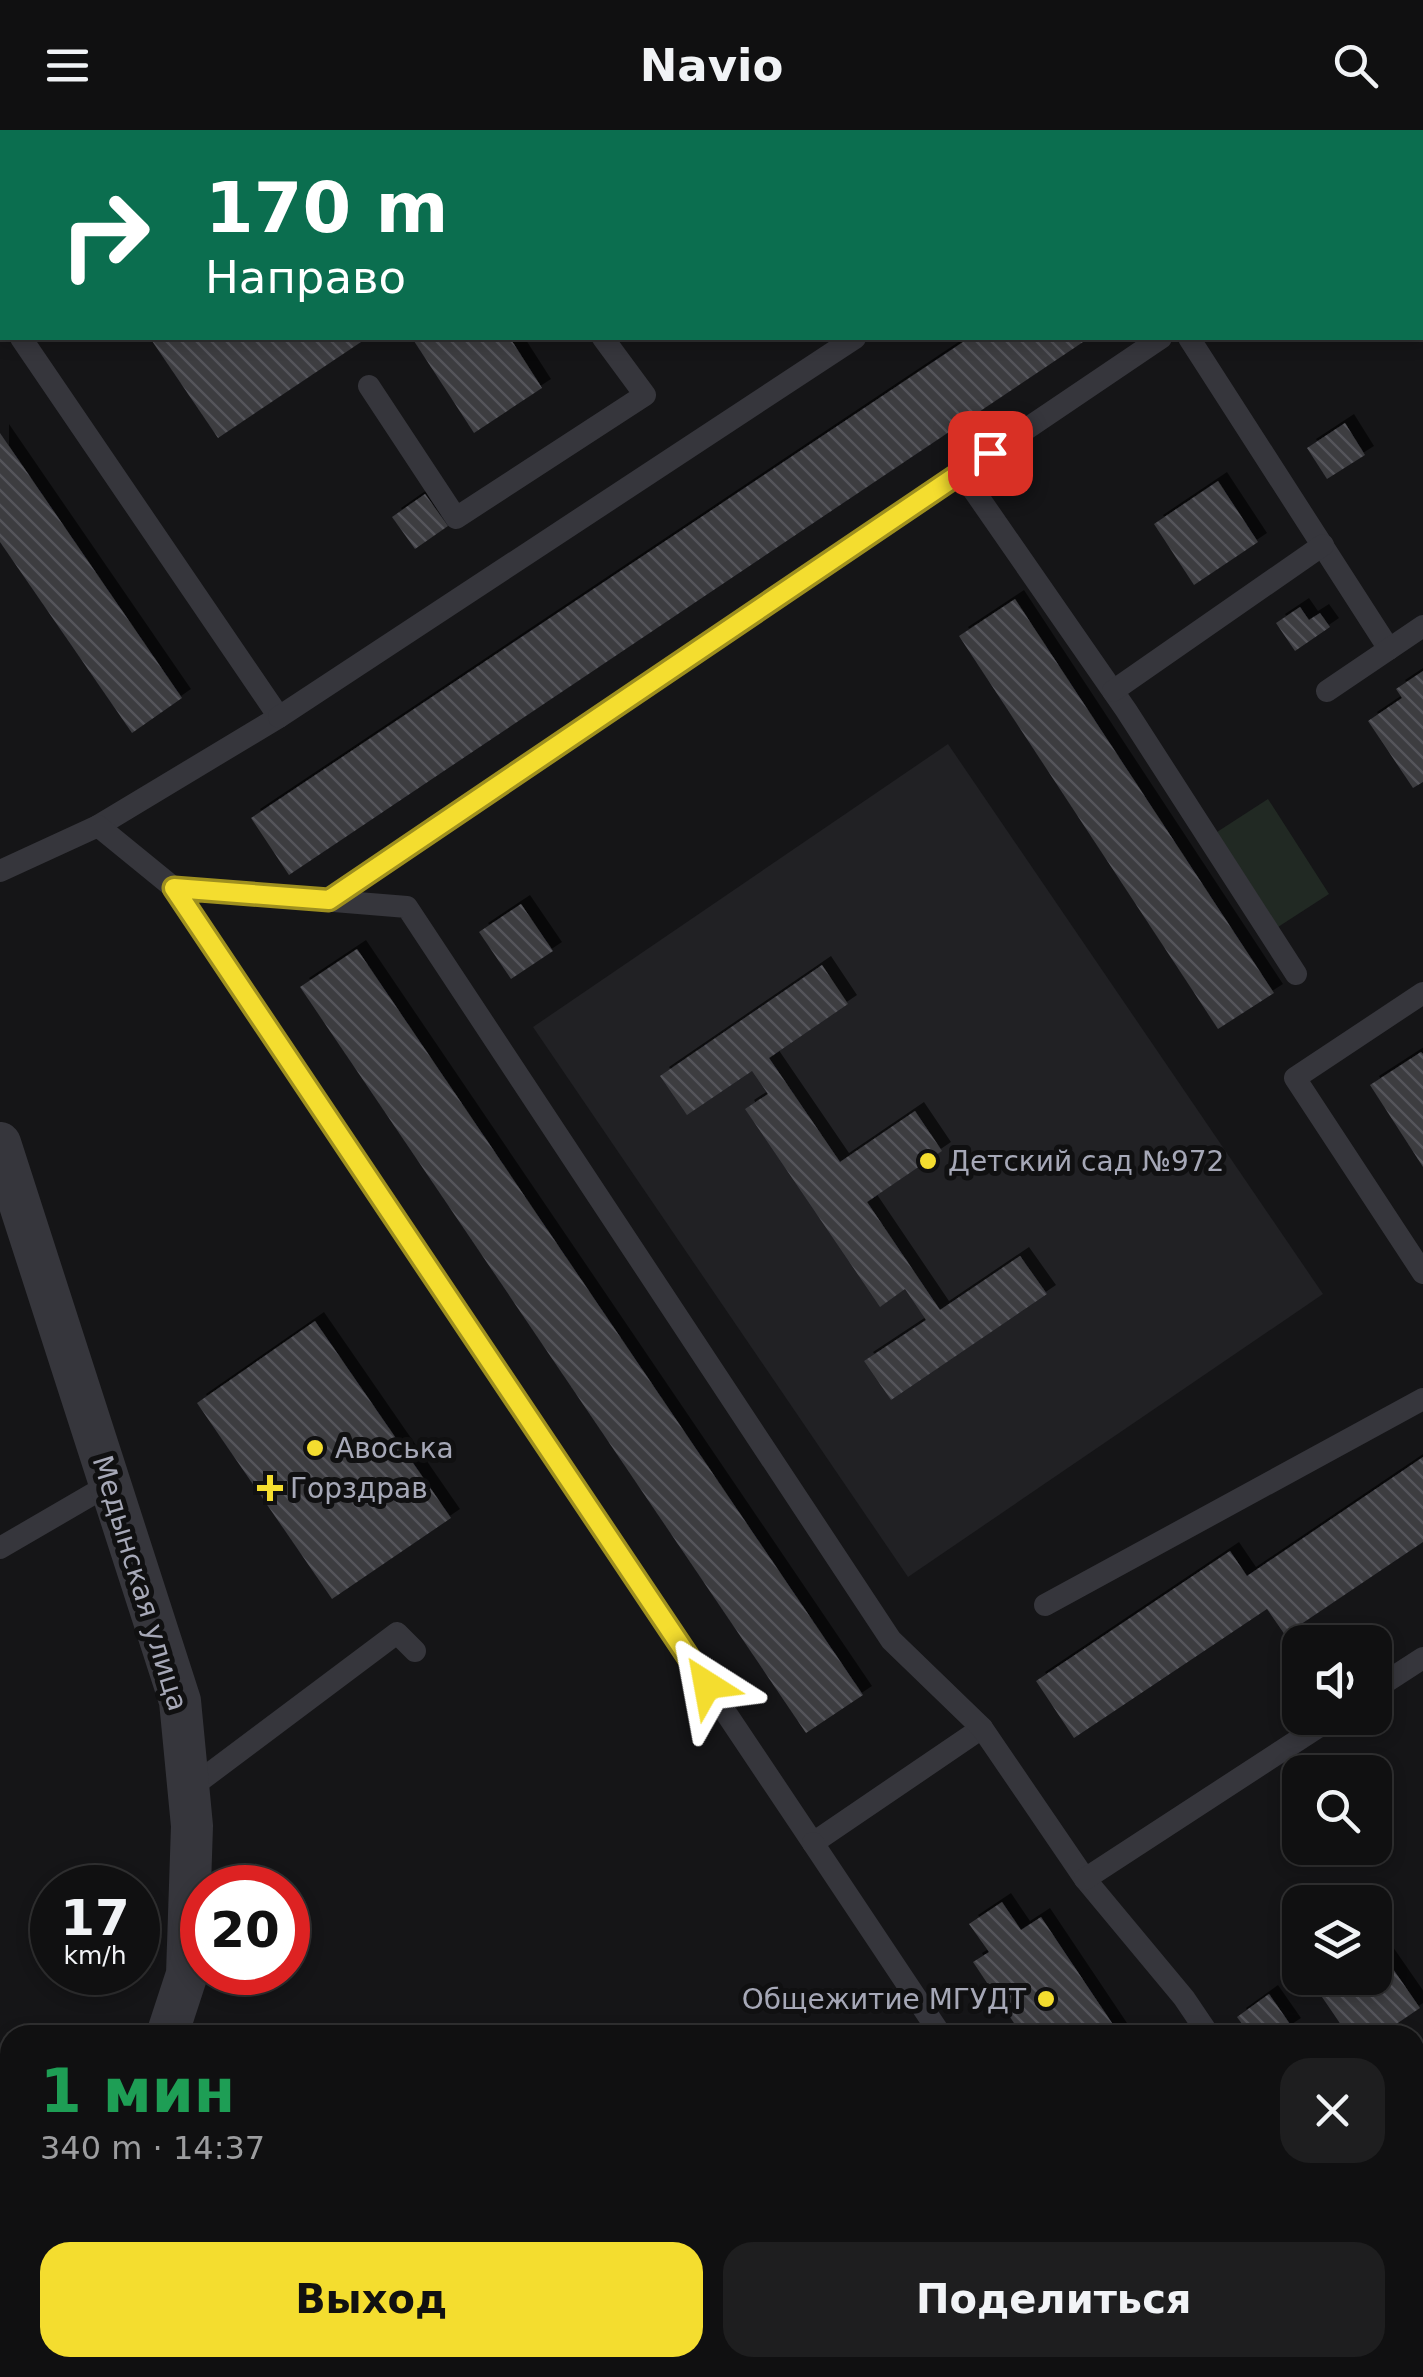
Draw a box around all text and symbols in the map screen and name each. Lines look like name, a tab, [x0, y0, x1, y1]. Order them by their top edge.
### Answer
icon: menu	[40, 38, 95, 93]
icon: search	[1328, 38, 1383, 93]
text: Navio	[640, 39, 783, 92]
text: 170 m	[205, 167, 448, 249]
icon: right	[40, 170, 170, 300]
text: Направо	[205, 251, 406, 304]
pin	[948, 411, 1033, 496]
icon: arrive	[963, 426, 1018, 481]
place label: Детский сад №972	[948, 1145, 1224, 1178]
marker: Детский сад №972	[917, 1150, 939, 1172]
place label: Авоська	[335, 1432, 454, 1465]
marker: Авоська	[304, 1437, 326, 1459]
street label: Медынская улица	[85, 1451, 195, 1715]
place label: Горздрав	[290, 1472, 428, 1505]
marker: Горздрав	[259, 1477, 281, 1499]
map controls	[1282, 1625, 1392, 1995]
button: sound	[1282, 1625, 1392, 1735]
position arrow	[655, 1633, 759, 1737]
button: search	[1282, 1755, 1392, 1865]
speed limit sign: 20	[180, 1865, 310, 1995]
button: layers	[1282, 1885, 1392, 1995]
text: 17	[60, 1889, 130, 1947]
text: km/h	[63, 1941, 127, 1970]
place label: Общежитие МГУДТ	[742, 1983, 1027, 2016]
marker: Общежитие МГУДТ	[1035, 1988, 1057, 2010]
text: 1 мин	[40, 2056, 235, 2126]
button: close	[1280, 2058, 1385, 2163]
text: 340 m · 14:37	[40, 2129, 265, 2167]
button: Выход	[40, 2242, 703, 2357]
button: Поделиться	[723, 2242, 1385, 2357]

